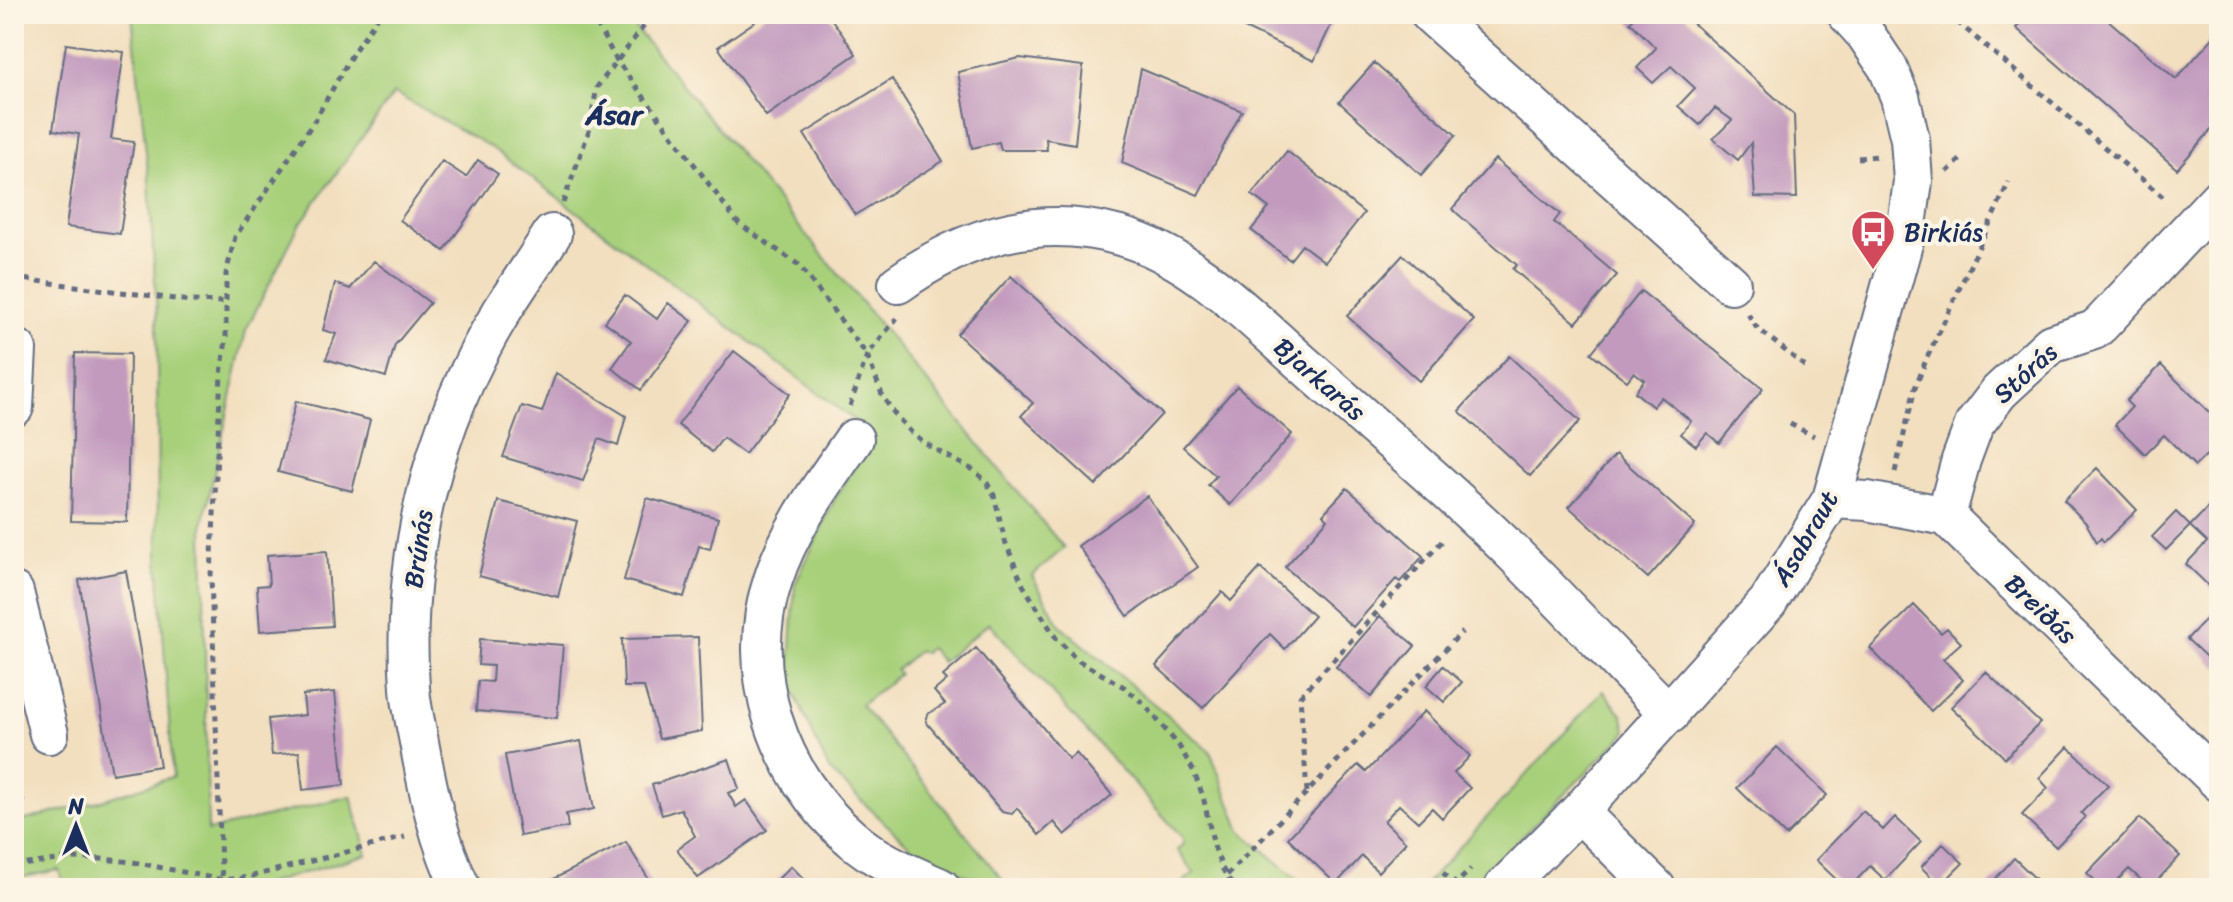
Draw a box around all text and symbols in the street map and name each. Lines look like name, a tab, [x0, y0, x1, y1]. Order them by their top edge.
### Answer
district label: Ásar	[585, 90, 645, 139]
bus stop icon: Birkiás	[1849, 208, 1897, 271]
place label: Birkiás	[1904, 209, 1983, 255]
street label: Bjarkarás	[1263, 325, 1377, 433]
street label: Stórás	[1982, 331, 2069, 415]
street label: Ásabraut	[1758, 481, 1851, 596]
street label: Brúnás	[390, 506, 446, 591]
street label: Breiðás	[1993, 562, 2089, 656]
north arrow	[36, 786, 116, 866]
text: N	[67, 787, 84, 826]

